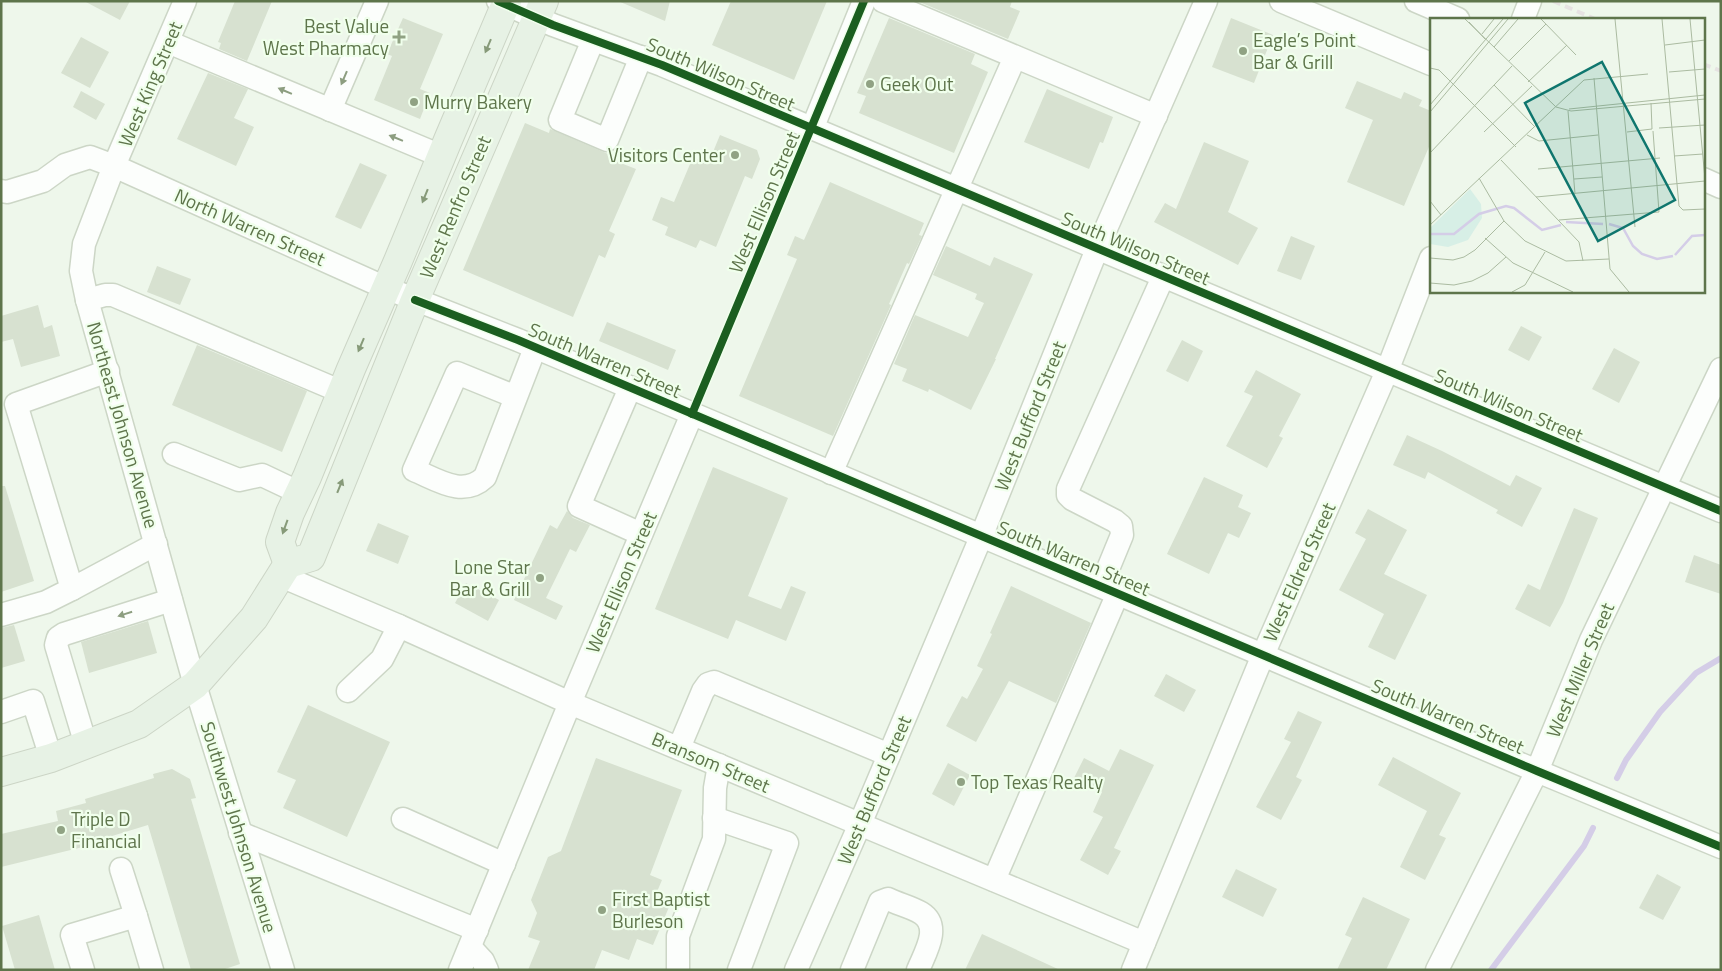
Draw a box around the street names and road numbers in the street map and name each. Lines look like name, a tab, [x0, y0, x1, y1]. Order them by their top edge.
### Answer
street label: West King Street	[110, 16, 189, 151]
street label: South Wilson Street	[642, 29, 800, 118]
street label: West Ellison Street	[721, 126, 807, 277]
street label: West Renfro Street	[411, 130, 498, 283]
street label: North Warren Street	[170, 180, 331, 273]
street label: South Wilson Street	[1057, 203, 1215, 292]
street label: South Warren Street	[524, 314, 686, 405]
street label: Northeast Johnson Avenue	[80, 318, 167, 531]
street label: West Bufford Street	[986, 336, 1073, 495]
street label: South Wilson Street	[1430, 360, 1588, 449]
street label: West Eldred Street	[1255, 497, 1342, 646]
street label: West Ellison Street	[578, 506, 664, 657]
street label: South Warren Street	[993, 512, 1155, 603]
street label: West Miller Street	[1538, 598, 1621, 742]
street label: South Warren Street	[1367, 670, 1529, 761]
street label: West Bufford Street	[829, 710, 918, 869]
street label: Southwest Johnson Avenue	[194, 718, 285, 936]
street label: Bransom Street	[648, 724, 775, 800]

